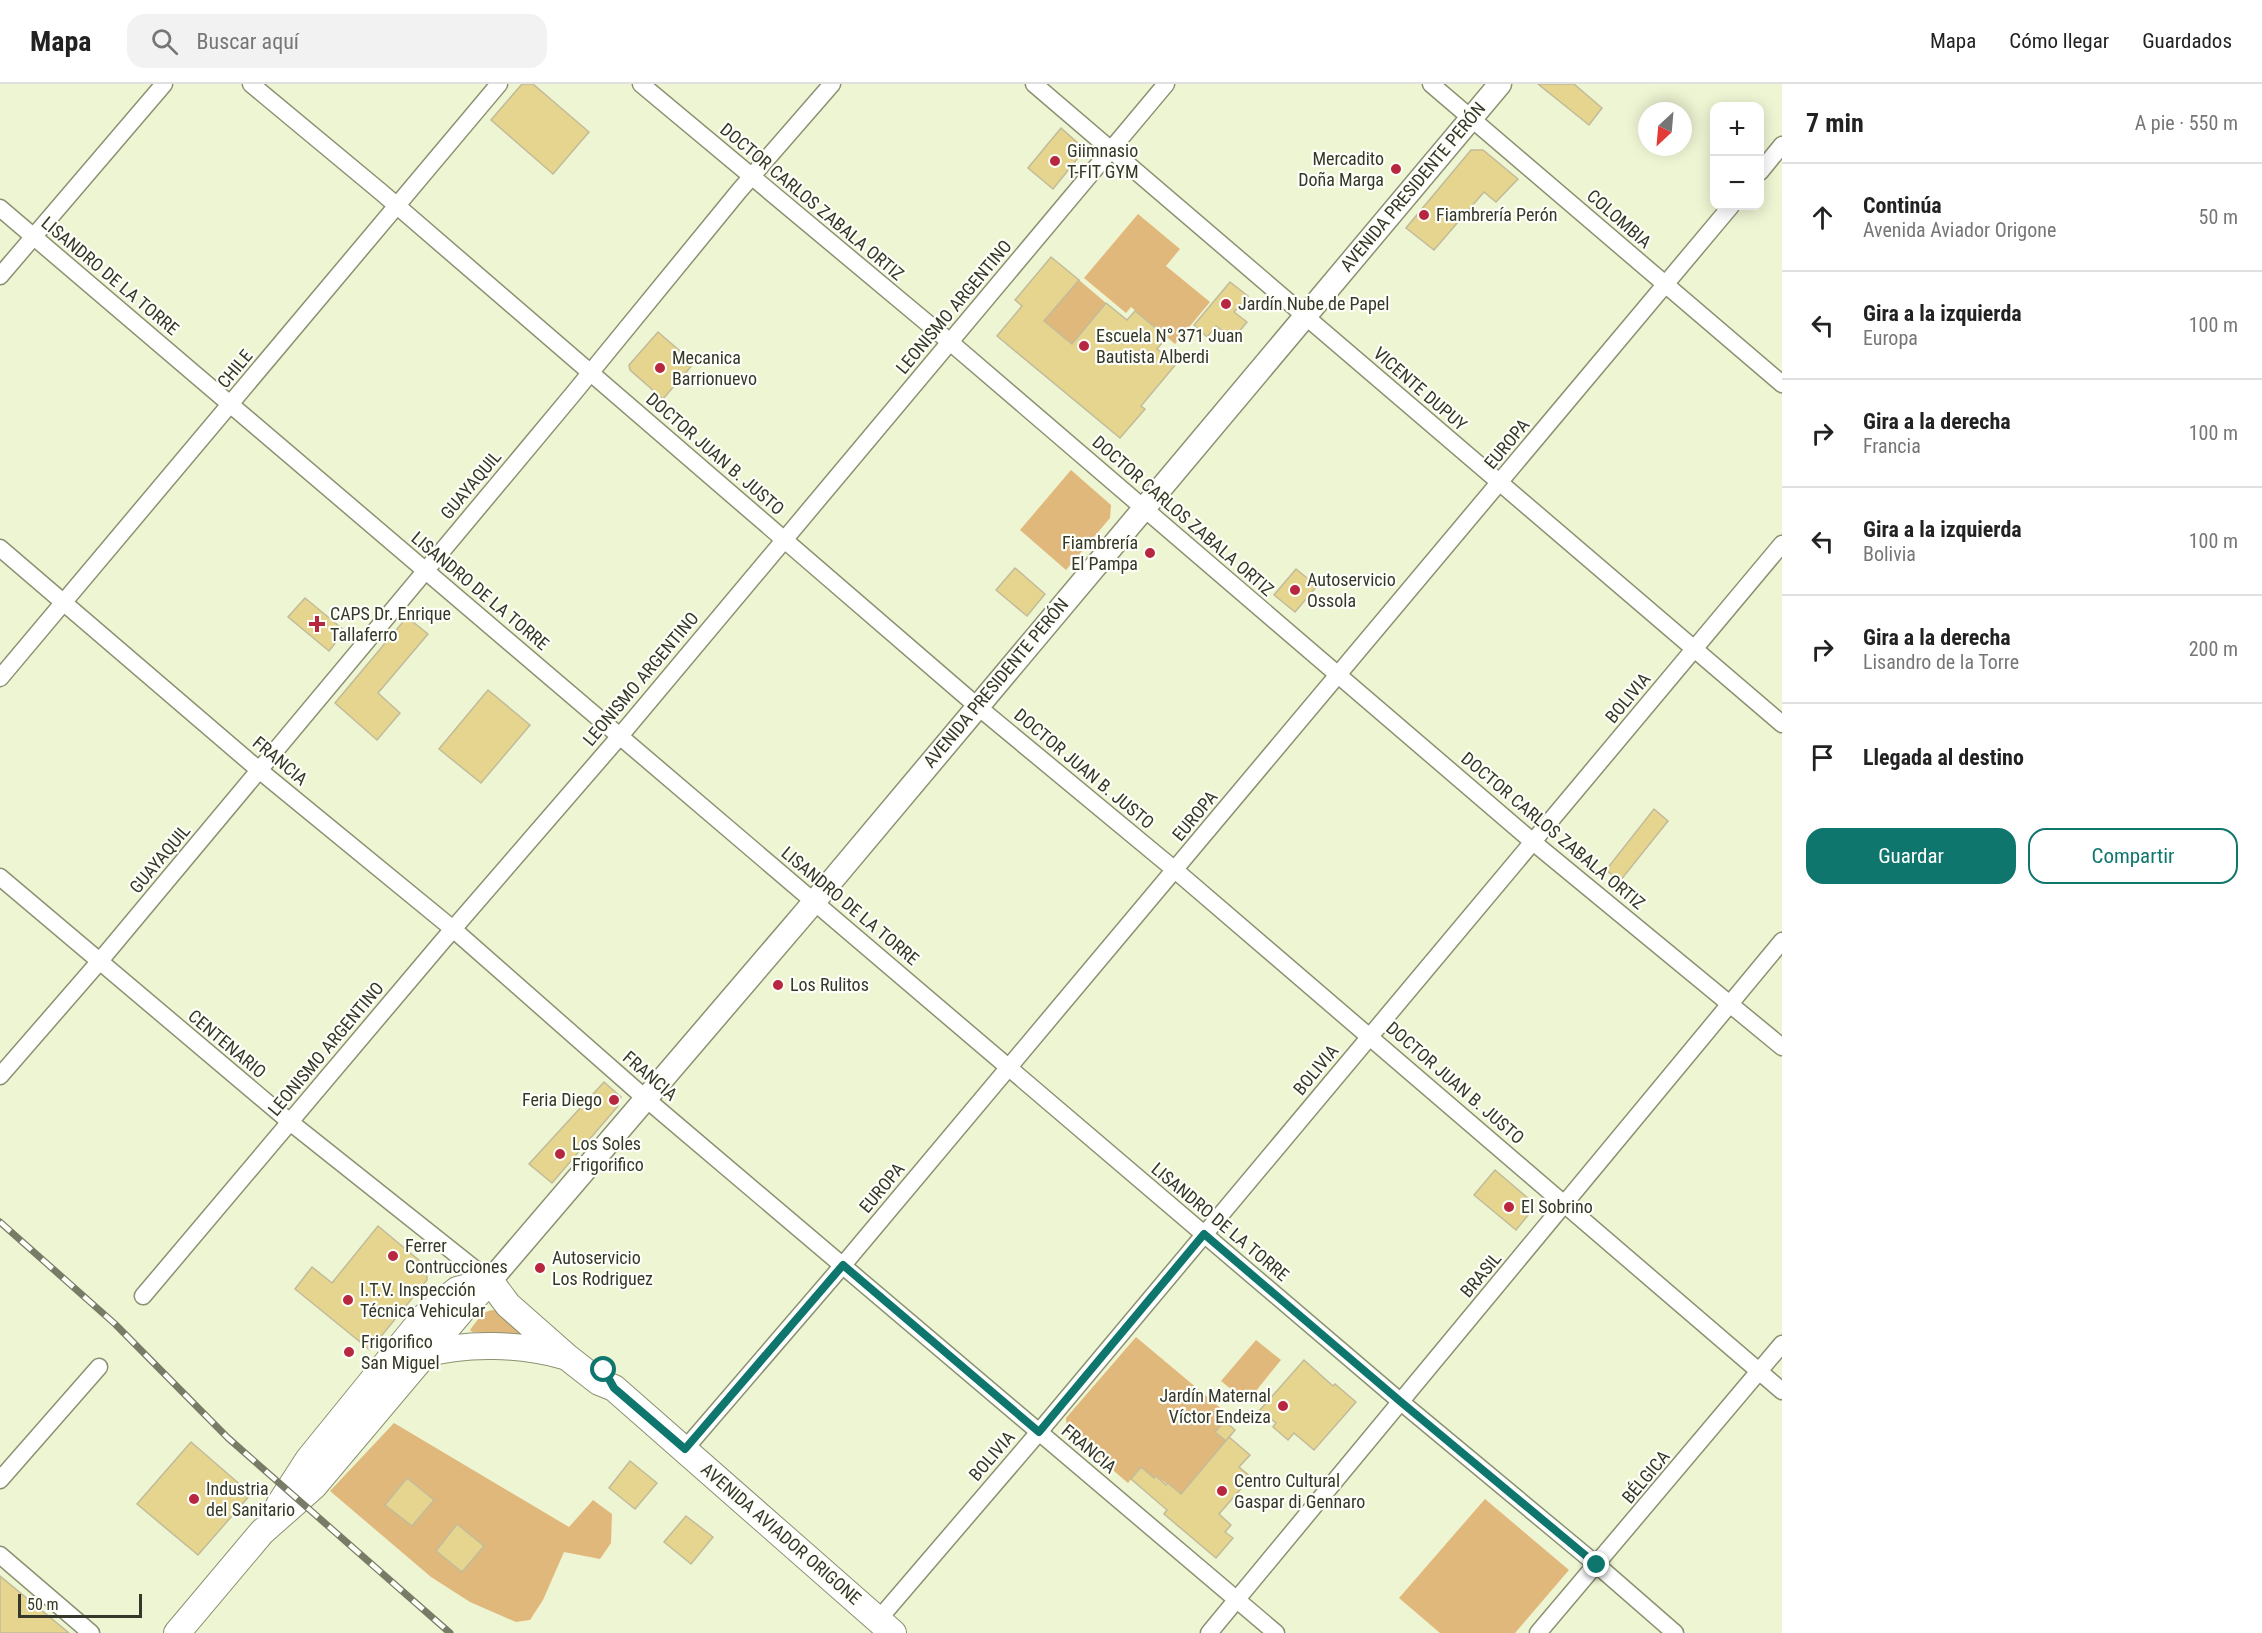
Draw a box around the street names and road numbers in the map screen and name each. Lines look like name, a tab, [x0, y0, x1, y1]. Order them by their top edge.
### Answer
street label: AVENIDA PRESIDENTE PERÓN	[1336, 98, 1490, 275]
street label: DOCTOR CARLOS ZABALA ORTIZ	[716, 119, 908, 285]
street label: COLOMBIA	[1583, 185, 1656, 253]
street label: LISANDRO DE LA TORRE	[37, 212, 183, 339]
street label: LEONISMO ARGENTINO	[892, 236, 1016, 378]
street label: VICENTE DUPUY	[1369, 342, 1472, 435]
street label: CHILE	[213, 345, 257, 392]
street label: DOCTOR JUAN B. JUSTO	[642, 388, 789, 519]
street label: EUROPA	[1480, 414, 1534, 473]
street label: DOCTOR CARLOS ZABALA ORTIZ	[1088, 431, 1278, 600]
street label: GUAYAQUIL	[436, 446, 506, 523]
street label: LISANDRO DE LA TORRE	[407, 527, 553, 654]
street label: AVENIDA PRESIDENTE PERÓN	[919, 594, 1073, 771]
street label: LEONISMO ARGENTINO	[579, 608, 703, 750]
street label: BOLIVIA	[1601, 668, 1655, 727]
street label: DOCTOR JUAN B. JUSTO	[1010, 704, 1158, 833]
street label: FRANCIA	[249, 732, 312, 790]
street label: DOCTOR CARLOS ZABALA ORTIZ	[1457, 748, 1649, 914]
street label: EUROPA	[1168, 786, 1222, 845]
street label: GUAYAQUIL	[125, 820, 195, 897]
street label: LISANDRO DE LA TORRE	[777, 842, 923, 969]
street label: LEONISMO ARGENTINO	[264, 978, 388, 1120]
street label: CENTENARIO	[184, 1005, 270, 1082]
street label: DOCTOR JUAN B. JUSTO	[1382, 1017, 1529, 1148]
street label: BOLIVIA	[1289, 1040, 1343, 1099]
street label: FRANCIA	[619, 1046, 682, 1105]
street label: EUROPA	[855, 1158, 909, 1217]
street label: LISANDRO DE LA TORRE	[1147, 1158, 1293, 1285]
street label: BRASIL	[1456, 1248, 1506, 1301]
street label: FRANCIA	[1058, 1420, 1121, 1478]
street label: BOLIVIA	[964, 1426, 1019, 1485]
street label: BÉLGICA	[1617, 1446, 1674, 1507]
street label: AVENIDA AVIADOR ORIGONE	[697, 1458, 866, 1609]

